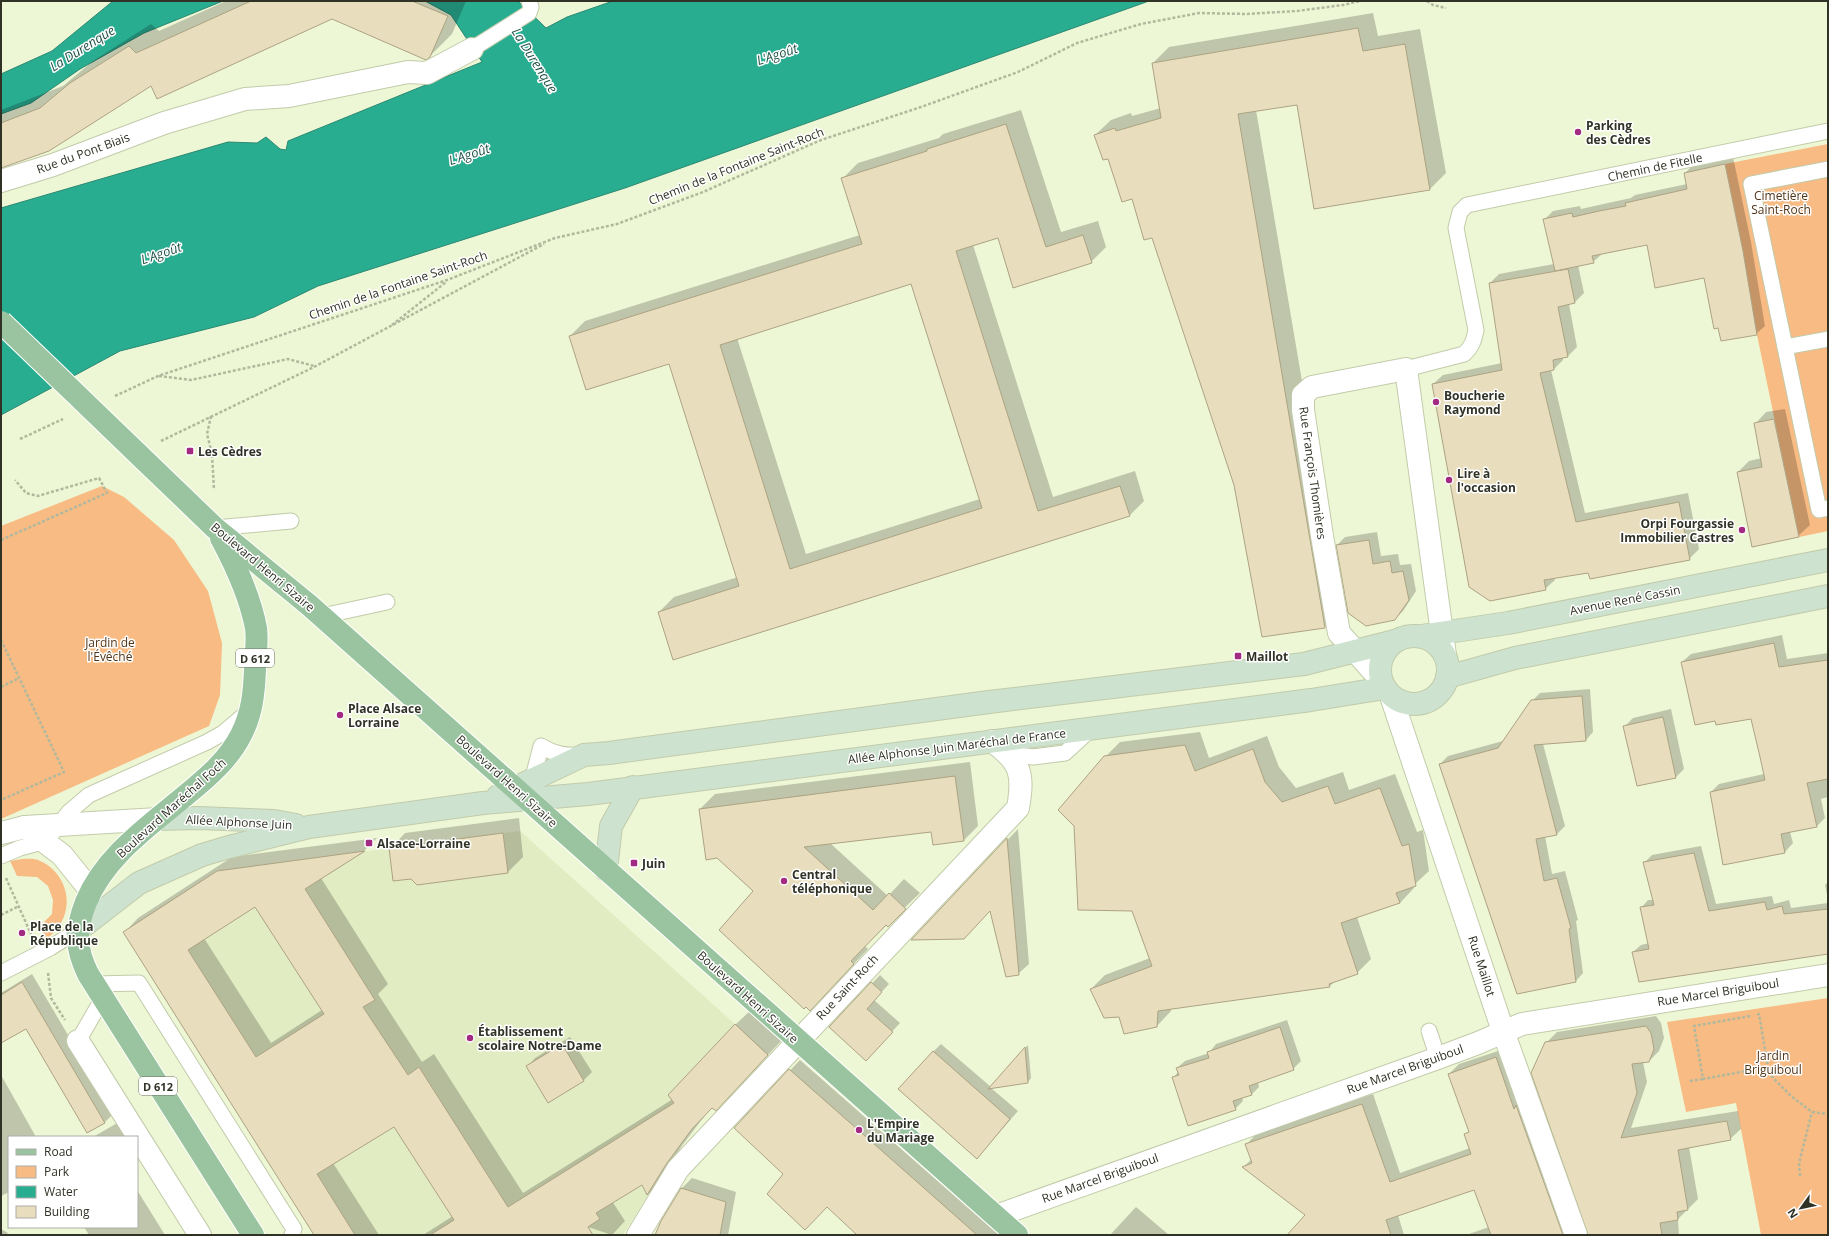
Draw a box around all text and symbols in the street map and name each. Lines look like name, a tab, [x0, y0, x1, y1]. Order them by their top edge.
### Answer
water label: La Durenque	[46, 21, 118, 75]
water label: La Durenque	[508, 24, 562, 96]
water label: L'Agoût	[754, 39, 801, 69]
place label: Parking des Cèdres	[1586, 117, 1651, 148]
street label: Chemin de la Fontaine Saint-Roch	[646, 123, 826, 209]
marker: Parking des Cèdres	[1573, 127, 1583, 137]
street label: Rue du Pont Biais	[34, 128, 132, 178]
water label: L'Agoût	[446, 139, 493, 169]
street label: Chemin de Fitelle	[1606, 149, 1704, 185]
park label: Cimetière Saint-Roch	[1751, 187, 1811, 218]
water label: L'Agoût	[138, 237, 185, 268]
street label: Chemin de la Fontaine Saint-Roch	[306, 246, 490, 324]
place label: Boucherie Raymond	[1444, 387, 1505, 418]
marker: Boucherie Raymond	[1431, 397, 1441, 407]
street label: Rue François Thomières	[1295, 405, 1331, 541]
place label: Les Cèdres	[198, 443, 262, 460]
marker: Les Cèdres	[185, 446, 195, 456]
place label: Lire à l'occasion	[1457, 465, 1516, 496]
marker: Lire à l'occasion	[1444, 475, 1454, 485]
place label: Orpi Fourgassie Immobilier Castres	[1620, 515, 1734, 546]
street label: Boulevard Henri Sizaire	[207, 518, 319, 616]
marker: Orpi Fourgassie Immobilier Castres	[1737, 525, 1747, 535]
street label: Avenue René Cassin	[1568, 581, 1682, 619]
park label: Jardin de l'Évêché	[84, 634, 135, 665]
place label: Maillot	[1246, 648, 1288, 665]
road number: D 612	[236, 649, 274, 667]
marker: Maillot	[1233, 651, 1243, 661]
place label: Place Alsace Lorraine	[348, 700, 421, 731]
marker: Place Alsace Lorraine	[335, 710, 345, 720]
street label: Allée Alphonse Juin Maréchal de France	[847, 724, 1067, 768]
street label: Boulevard Henri Sizaire	[453, 731, 561, 831]
street label: Boulevard Maréchal Foch	[113, 754, 229, 862]
street label: Allée Alphonse Juin	[185, 811, 293, 833]
place label: Alsace-Lorraine	[377, 835, 470, 852]
marker: Alsace-Lorraine	[364, 838, 374, 848]
place label: Juin	[641, 855, 665, 872]
marker: Juin	[629, 858, 639, 868]
place label: Central téléphonique	[792, 866, 872, 897]
marker: Central téléphonique	[779, 876, 789, 886]
place label: Place de la République	[30, 918, 98, 949]
marker: Place de la République	[17, 928, 27, 938]
street label: Rue Maillot	[1464, 934, 1500, 998]
street label: Boulevard Henri Sizaire	[694, 947, 802, 1047]
street label: Rue Saint-Roch	[812, 950, 882, 1024]
street label: Rue Marcel Briguiboul	[1656, 974, 1780, 1010]
place label: Établissement scolaire Notre-Dame	[478, 1023, 602, 1054]
marker: Établissement scolaire Notre-Dame	[465, 1033, 475, 1043]
street label: Rue Marcel Briguiboul	[1344, 1040, 1466, 1098]
park label: Jardin Briguiboul	[1744, 1047, 1802, 1078]
road number: D 612	[139, 1077, 177, 1095]
place label: L'Empire du Mariage	[867, 1115, 934, 1146]
marker: L'Empire du Mariage	[854, 1125, 864, 1135]
legend	[8, 1136, 138, 1228]
text: Road	[44, 1143, 73, 1160]
street label: Rue Marcel Briguiboul	[1039, 1149, 1161, 1207]
text: Park	[44, 1163, 70, 1180]
text: Water	[44, 1183, 78, 1200]
north arrow	[1781, 1188, 1821, 1228]
text: Building	[44, 1203, 90, 1220]
text: N	[1783, 1206, 1801, 1222]

